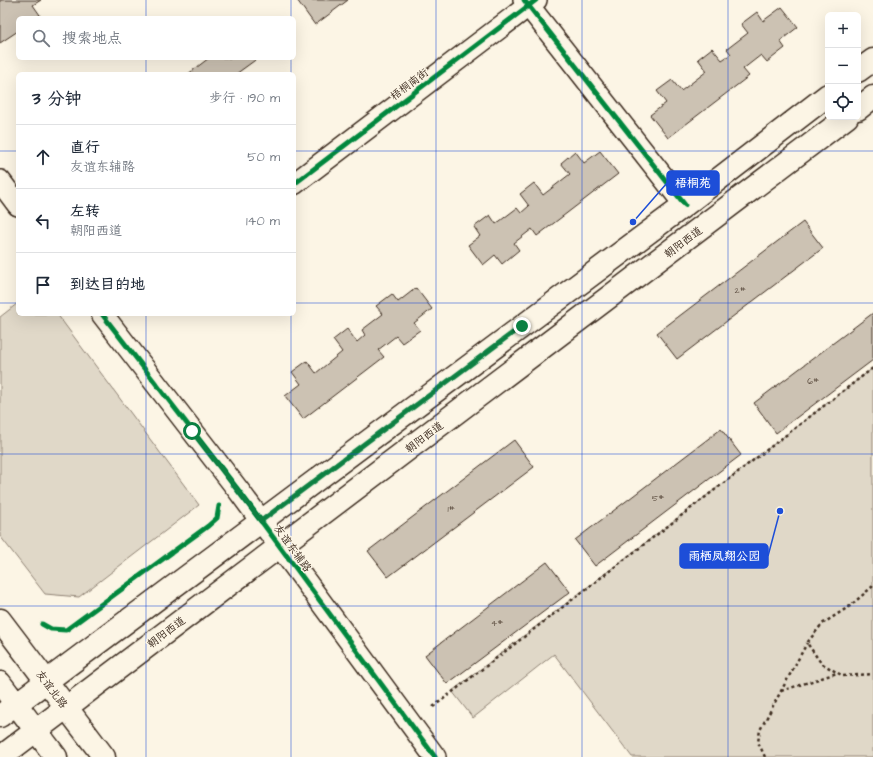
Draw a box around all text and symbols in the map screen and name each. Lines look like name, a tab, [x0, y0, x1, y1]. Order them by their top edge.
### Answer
map controls	[825, 12, 861, 120]
button: +	[825, 12, 861, 48]
search box	[16, 16, 296, 60]
icon: search	[30, 27, 52, 49]
text: 搜索地点	[62, 28, 122, 49]
button: −	[825, 48, 861, 84]
street label: 梧桐南街	[387, 65, 432, 104]
button: locate	[825, 84, 861, 120]
text: 3 分钟	[32, 87, 81, 111]
text: 步行 · 190 m	[209, 89, 280, 107]
text: 直行	[70, 137, 100, 158]
icon: ahead	[32, 146, 54, 168]
text: 50 m	[247, 148, 280, 166]
text: 友谊东辅路	[70, 158, 135, 176]
callout: 梧桐苑	[667, 171, 719, 195]
text: 梧桐苑	[675, 175, 711, 192]
text: 左转	[70, 201, 100, 222]
icon: left	[32, 210, 54, 232]
text: 140 m	[246, 212, 280, 230]
text: 朝阳西道	[70, 222, 122, 240]
street label: 朝阳西道	[661, 223, 705, 262]
icon: arrive	[32, 274, 54, 296]
text: 到达目的地	[70, 274, 145, 295]
house number: 2#	[735, 284, 746, 297]
route end	[513, 317, 531, 335]
house number: 6#	[807, 375, 819, 388]
street label: 朝阳西道	[402, 418, 446, 457]
route start	[183, 422, 201, 440]
house number: 5#	[652, 492, 664, 505]
house number: 1#	[448, 503, 455, 516]
street label: 友谊东辅路	[270, 522, 315, 575]
callout: 雨栖凤翔公园	[680, 544, 768, 568]
text: 雨栖凤翔公园	[688, 548, 760, 565]
street label: 朝阳西道	[144, 613, 188, 652]
house number: 4#	[491, 617, 503, 630]
street label: 友谊北路	[32, 667, 71, 711]

